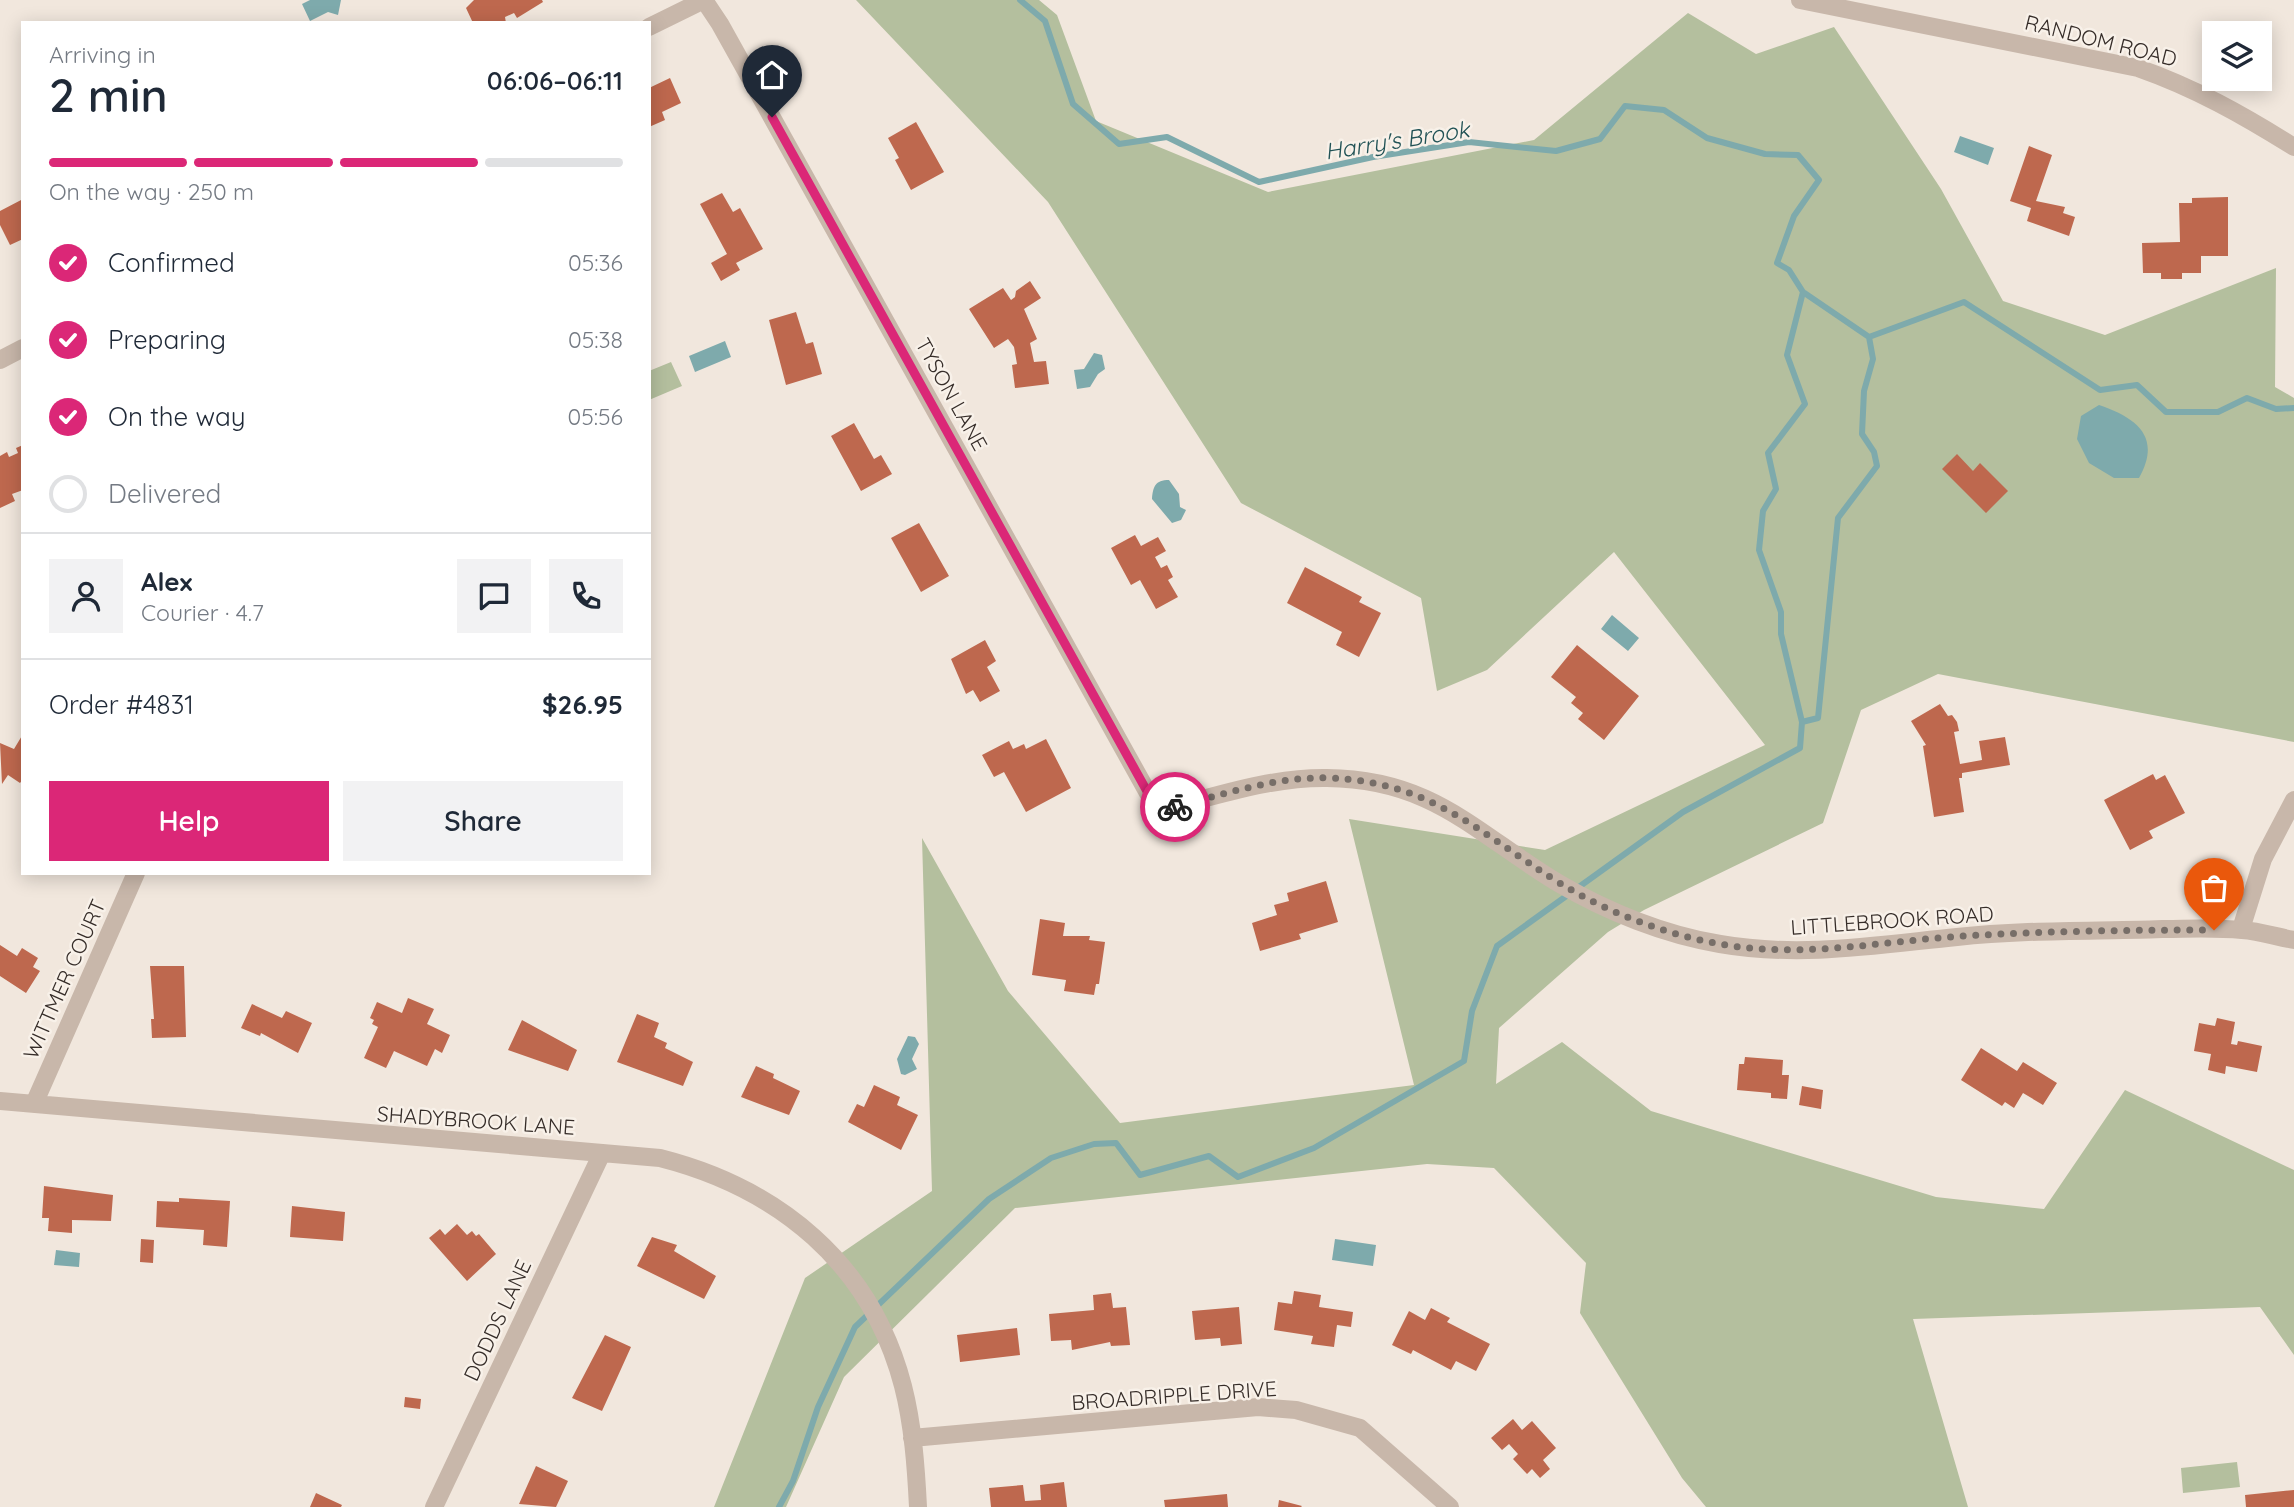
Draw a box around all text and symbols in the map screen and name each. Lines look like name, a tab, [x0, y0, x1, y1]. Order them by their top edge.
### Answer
street label: RANDOM ROAD	[2022, 9, 2180, 71]
map controls	[2202, 21, 2272, 91]
button: layers	[2202, 21, 2272, 91]
text: Arriving in	[49, 40, 156, 69]
pin	[742, 45, 802, 117]
icon: home	[753, 56, 791, 94]
text: 06:06–06:11	[487, 64, 623, 97]
text: 2 min	[49, 66, 168, 124]
water label: Harry's Brook	[1323, 114, 1473, 166]
text: On the way · 250 m	[49, 177, 254, 206]
icon: check	[49, 244, 87, 282]
text: Confirmed	[108, 246, 235, 279]
text: 05:36	[568, 248, 623, 277]
icon: check	[49, 321, 87, 359]
text: Preparing	[108, 323, 226, 356]
text: 05:38	[568, 325, 623, 354]
street label: TYSON LANE	[910, 333, 994, 455]
icon: check	[49, 398, 87, 436]
text: On the way	[108, 400, 246, 433]
text: 05:56	[568, 402, 623, 431]
text: Delivered	[108, 477, 221, 510]
button: person	[49, 559, 123, 633]
button: chat	[457, 559, 531, 633]
button: phone	[549, 559, 623, 633]
text: Alex	[141, 565, 192, 598]
text: Courier · 4.7	[141, 598, 264, 627]
text: Order #4831	[49, 688, 194, 721]
text: $26.95	[542, 688, 623, 721]
courier	[1140, 772, 1210, 842]
button: Help	[49, 781, 329, 861]
button: Share	[343, 781, 623, 861]
icon: bike	[1156, 788, 1194, 826]
pin	[2184, 858, 2244, 930]
icon: bag	[2195, 869, 2233, 907]
street label: WITTMER COURT	[17, 895, 111, 1063]
street label: LITTLEBROOK ROAD	[1790, 900, 1994, 940]
street label: SHADYBROOK LANE	[376, 1100, 576, 1140]
street label: DODDS LANE	[458, 1255, 536, 1385]
street label: BROADRIPPLE DRIVE	[1070, 1375, 1278, 1415]

